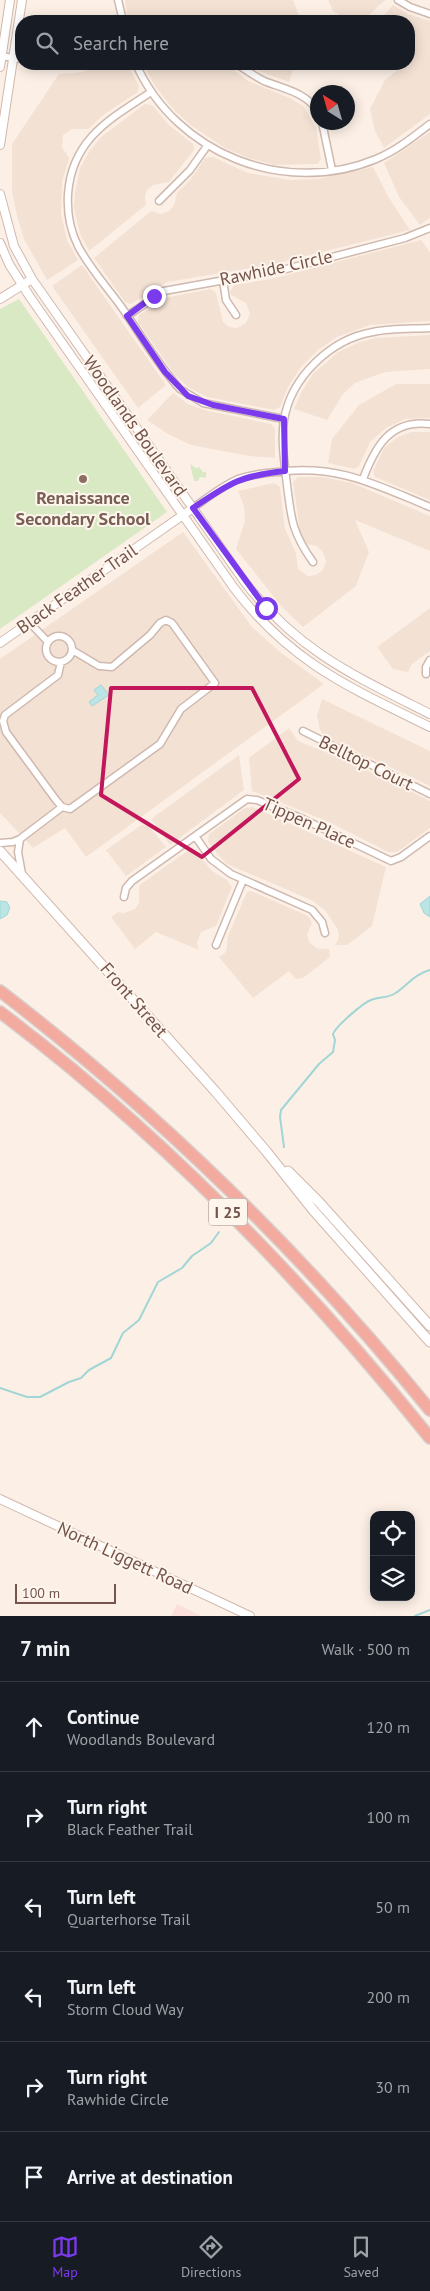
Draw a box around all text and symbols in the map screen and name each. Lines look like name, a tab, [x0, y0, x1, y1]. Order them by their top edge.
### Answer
search box	[15, 15, 415, 70]
icon: search	[33, 29, 61, 57]
text: Search here	[73, 31, 169, 55]
north arrow	[310, 85, 355, 130]
street label: Rawhide Circle	[217, 244, 334, 291]
route end	[143, 285, 166, 308]
street label: Woodlands Boulevard	[78, 351, 193, 501]
marker: Renaissance Secondary School	[77, 473, 89, 485]
place label: Renaissance Secondary School	[16, 486, 151, 530]
street label: Black Feather Trail	[12, 538, 142, 639]
route start	[255, 597, 278, 620]
street label: Belltop Court	[315, 730, 417, 795]
street label: Tippen Place	[259, 792, 359, 853]
street label: Front Street	[96, 957, 173, 1042]
road number: I 25	[209, 1198, 247, 1226]
map controls	[370, 1511, 415, 1601]
button: locate	[370, 1511, 415, 1556]
street label: North Liggett Road	[54, 1516, 197, 1599]
button: layers	[370, 1556, 415, 1601]
scale bar	[15, 1581, 116, 1604]
text: 100 m	[22, 1584, 60, 1602]
text: 7 min	[20, 1635, 70, 1662]
text: Walk · 500 m	[321, 1639, 410, 1659]
text: Continue	[67, 1705, 139, 1729]
icon: ahead	[20, 1713, 48, 1741]
text: 120 m	[367, 1717, 410, 1737]
text: Woodlands Boulevard	[67, 1729, 215, 1749]
text: Turn right	[67, 1795, 147, 1819]
icon: right	[20, 1803, 48, 1831]
text: 100 m	[367, 1807, 410, 1827]
text: Black Feather Trail	[67, 1819, 193, 1839]
text: Turn left	[67, 1885, 136, 1909]
icon: left	[20, 1893, 48, 1921]
text: 50 m	[375, 1897, 410, 1917]
text: Quarterhorse Trail	[67, 1909, 190, 1929]
text: Turn left	[67, 1975, 136, 1999]
icon: left	[20, 1983, 48, 2011]
text: 200 m	[367, 1987, 410, 2007]
text: Storm Cloud Way	[67, 1999, 184, 2019]
text: Turn right	[67, 2065, 147, 2089]
icon: right	[20, 2073, 48, 2101]
text: 30 m	[375, 2077, 410, 2097]
text: Rawhide Circle	[67, 2089, 169, 2109]
icon: arrive	[20, 2163, 48, 2191]
text: Arrive at destination	[67, 2165, 233, 2189]
tab: Map	[51, 2233, 79, 2281]
tab: Directions	[181, 2233, 241, 2281]
tab: Saved	[343, 2233, 379, 2281]

